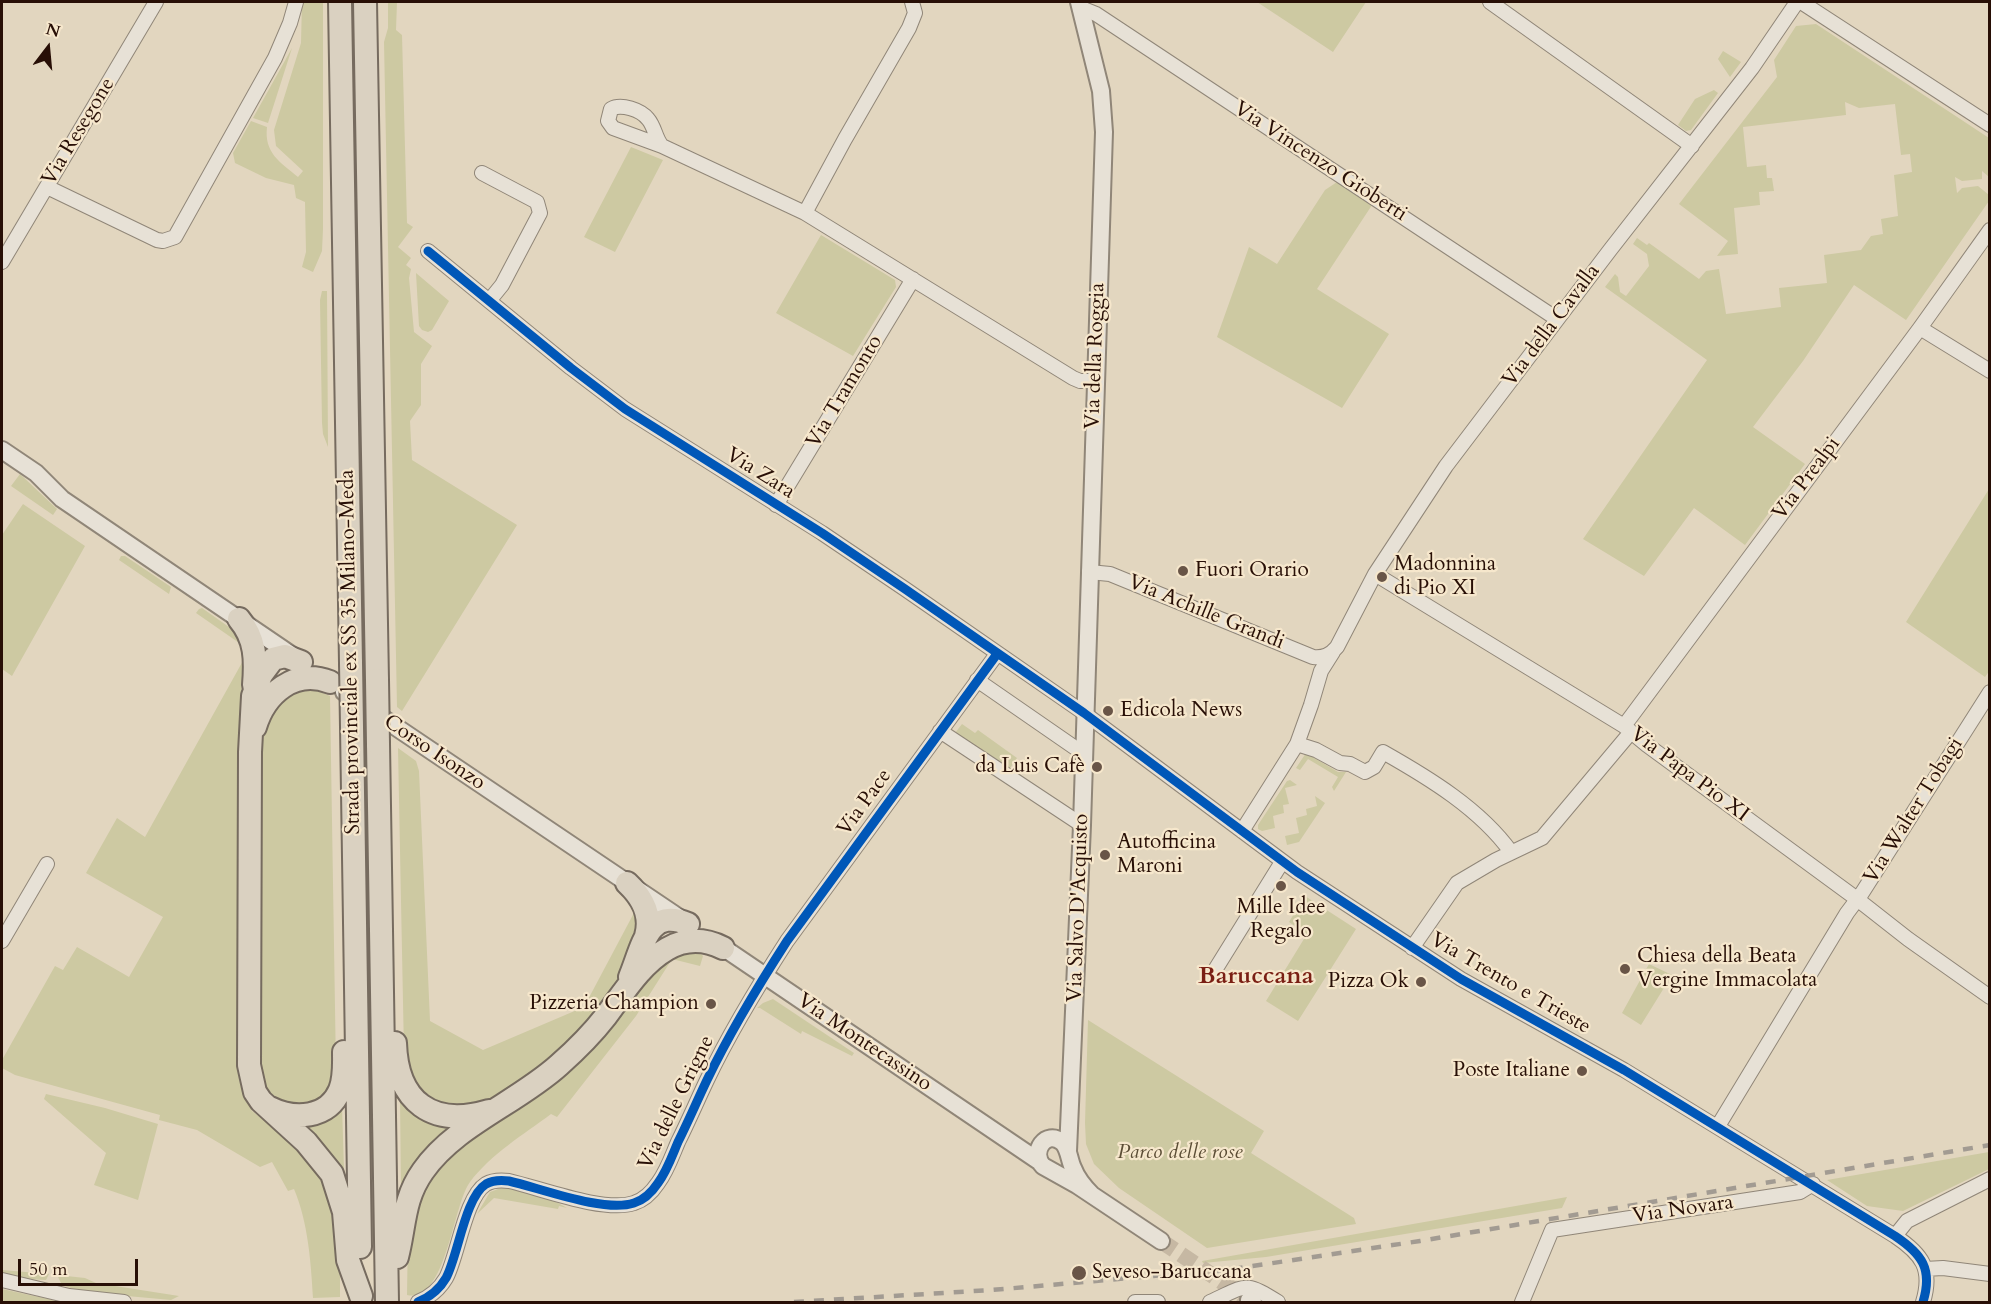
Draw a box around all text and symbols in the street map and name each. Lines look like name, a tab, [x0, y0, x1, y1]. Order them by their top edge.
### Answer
north arrow	[18, 18, 78, 78]
text: N	[43, 18, 63, 43]
street label: Via Resegone	[37, 74, 121, 190]
street label: Via Vincenzo Gioberti	[1229, 97, 1411, 227]
street label: Via della Cavalla	[1498, 260, 1606, 392]
street label: Via della Roggia	[1081, 282, 1111, 430]
street label: Via Tramonto	[801, 331, 889, 453]
street label: Via Prealpi	[1768, 433, 1846, 525]
street label: Via Zara	[721, 443, 799, 505]
street label: Strada provinciale ex SS 35 Milano-Meda	[335, 469, 367, 835]
place label: Madonnina di Pio XI	[1394, 552, 1496, 602]
place label: Fuori Orario	[1195, 558, 1309, 584]
marker: Fuori Orario	[1176, 564, 1190, 578]
street label: Via Achille Grandi	[1124, 570, 1288, 656]
marker: Madonnina di Pio XI	[1375, 570, 1389, 584]
place label: Edicola News	[1120, 698, 1242, 724]
marker: Edicola News	[1101, 704, 1115, 718]
street label: Corso Isonzo	[378, 710, 490, 796]
street label: Via Papa Pio XI	[1625, 722, 1753, 828]
street label: Via Walter Tobagi	[1859, 733, 1969, 889]
place label: da Luis Cafè	[975, 754, 1085, 780]
marker: da Luis Cafè	[1090, 760, 1104, 774]
street label: Via Pace	[832, 765, 898, 841]
street label: Via Salvo D'Acquisto	[1063, 813, 1095, 1003]
place label: Autofficina Maroni	[1117, 830, 1216, 880]
marker: Autofficina Maroni	[1098, 848, 1112, 862]
marker: Mille Idee Regalo	[1274, 879, 1288, 893]
place label: Mille Idee Regalo	[1237, 895, 1325, 945]
street label: Via Trento e Trieste	[1425, 928, 1595, 1040]
place label: Chiesa della Beata Vergine Immacolata	[1637, 944, 1817, 994]
marker: Chiesa della Beata Vergine Immacolata	[1618, 962, 1632, 976]
district label: Baruccana	[1198, 963, 1314, 991]
place label: Pizza Ok	[1328, 969, 1409, 995]
marker: Pizza Ok	[1414, 975, 1428, 989]
street label: Via Montecassino	[792, 989, 936, 1097]
place label: Pizzeria Champion	[529, 991, 699, 1017]
marker: Pizzeria Champion	[704, 997, 718, 1011]
street label: Via delle Grigne	[634, 1032, 720, 1174]
place label: Poste Italiane	[1453, 1058, 1570, 1084]
marker: Poste Italiane	[1575, 1064, 1589, 1078]
park label: Parco delle rose	[1117, 1140, 1243, 1166]
street label: Via Novara	[1631, 1190, 1735, 1230]
scale bar	[21, 1247, 141, 1285]
text: 50 m	[29, 1257, 68, 1282]
place label: Seveso-Baruccana	[1092, 1260, 1252, 1286]
marker: Seveso-Baruccana	[1070, 1264, 1088, 1282]

